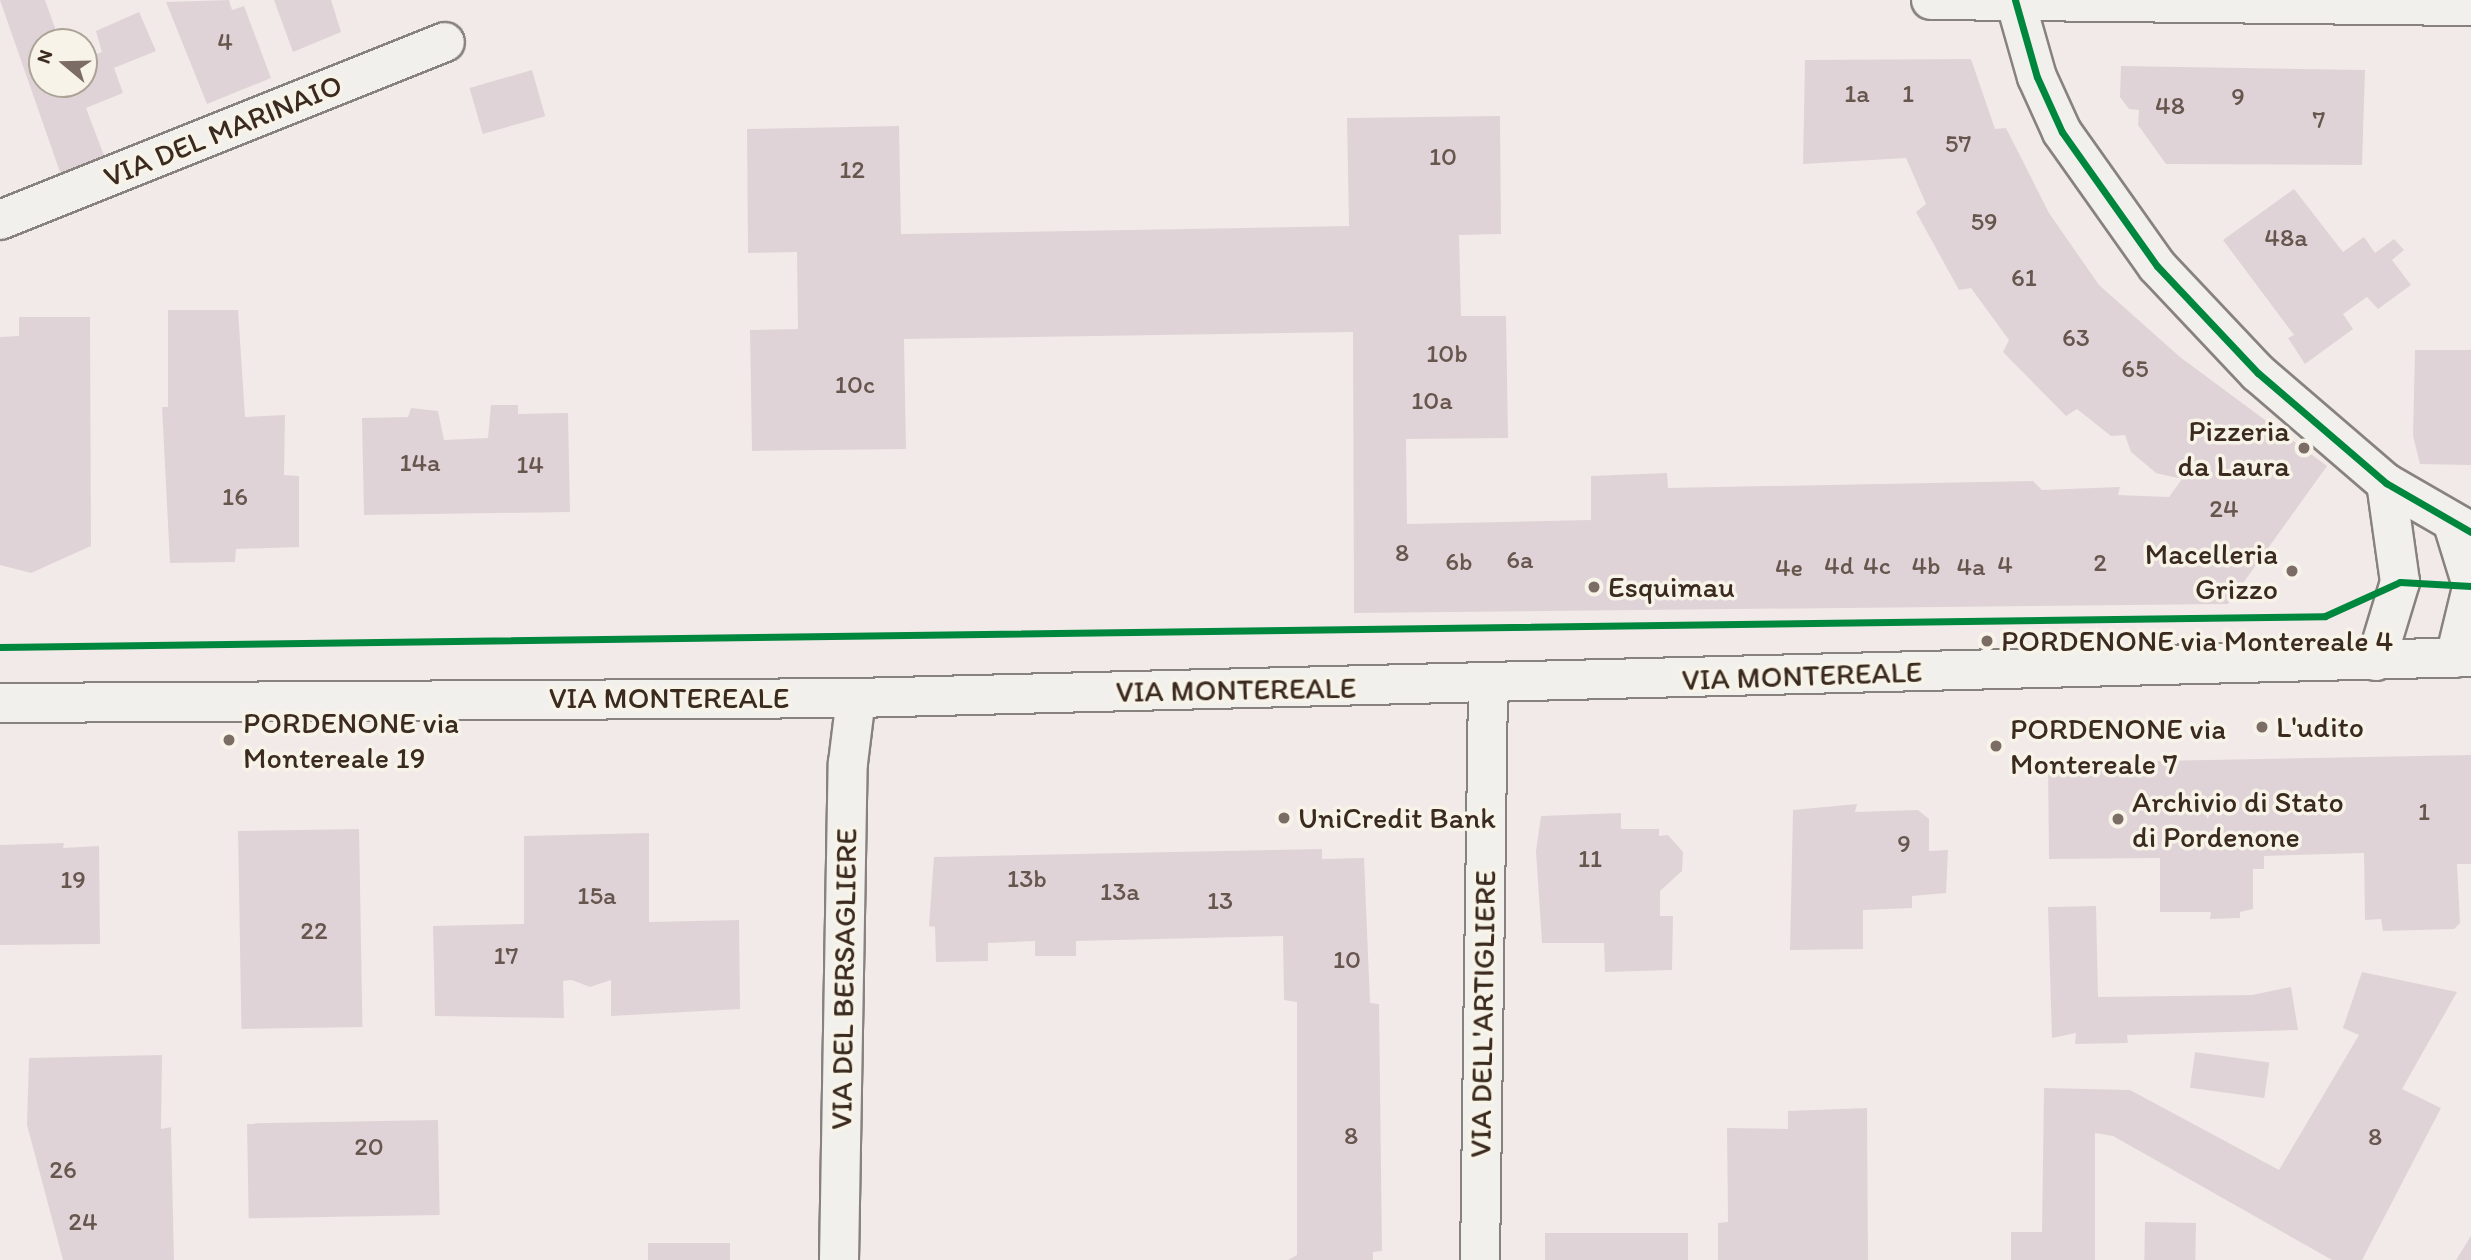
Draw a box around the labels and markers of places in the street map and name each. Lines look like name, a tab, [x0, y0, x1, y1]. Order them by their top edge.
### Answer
place label: Pizzeria da Laura	[2176, 413, 2290, 484]
marker: Pizzeria da Laura	[2296, 440, 2312, 456]
place label: Macelleria Grizzo	[2145, 536, 2278, 606]
marker: Macelleria Grizzo	[2284, 563, 2300, 579]
place label: Esquimau	[1608, 569, 1735, 605]
marker: Esquimau	[1586, 579, 1602, 595]
place label: PORDENONE via Montereale 4	[2001, 623, 2395, 659]
marker: PORDENONE via Montereale 4	[1979, 633, 1995, 649]
place label: PORDENONE via Montereale 19	[243, 705, 459, 776]
place label: L'udito	[2276, 709, 2364, 745]
place label: PORDENONE via Montereale 7	[2010, 711, 2226, 782]
marker: L'udito	[2254, 719, 2270, 735]
marker: PORDENONE via Montereale 19	[221, 732, 237, 748]
marker: PORDENONE via Montereale 7	[1988, 738, 2004, 754]
place label: Archivio di Stato di Pordenone	[2132, 784, 2345, 854]
place label: UniCredit Bank	[1298, 800, 1497, 836]
marker: UniCredit Bank	[1276, 810, 1292, 826]
marker: Archivio di Stato di Pordenone	[2110, 811, 2126, 827]

